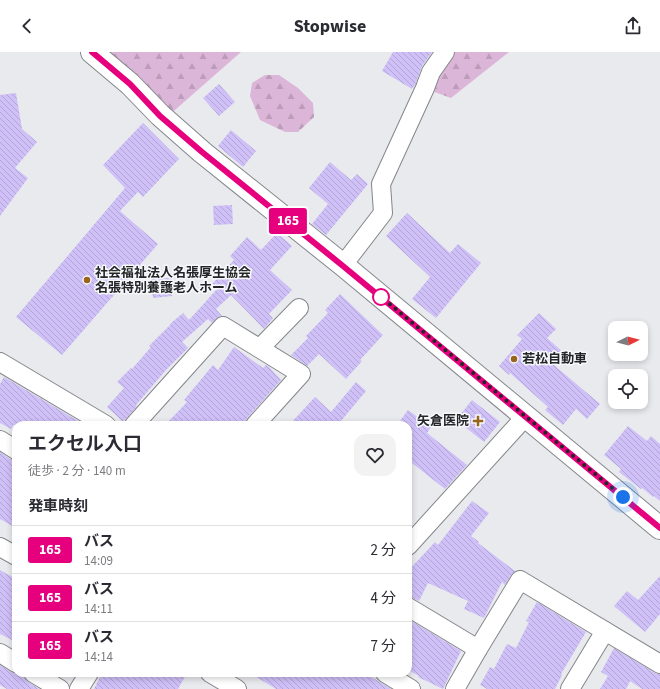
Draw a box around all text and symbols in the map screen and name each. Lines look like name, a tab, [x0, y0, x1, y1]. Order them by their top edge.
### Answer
text: Stopwise	[294, 14, 366, 39]
icon: back	[16, 15, 38, 37]
icon: share	[622, 15, 644, 37]
line badge: 165	[265, 208, 311, 234]
text: 165	[277, 211, 299, 231]
place label: 社会福祉法人名張厚生協会 名張特別養護老人ホーム	[95, 264, 251, 297]
marker: 社会福祉法人名張厚生協会 名張特別養護老人ホーム	[82, 275, 92, 285]
unlabelled marker	[372, 288, 390, 306]
north arrow	[608, 321, 648, 361]
map controls	[608, 321, 648, 409]
place label: 若松自動車	[522, 350, 587, 368]
marker: 若松自動車	[509, 354, 519, 364]
button: locate	[608, 369, 648, 409]
place label: 矢倉医院	[417, 412, 469, 430]
marker: 矢倉医院	[472, 415, 484, 427]
text: エクセル入口	[28, 431, 142, 458]
button: heart	[354, 434, 396, 476]
text: 徒歩 · 2 分 · 140 m	[28, 462, 126, 480]
your location	[613, 487, 633, 507]
text: 発車時刻	[28, 496, 88, 517]
text: バス	[84, 531, 114, 552]
text: 165	[39, 540, 61, 560]
text: 2 分	[371, 540, 396, 561]
text: 14:09	[84, 552, 113, 570]
text: バス	[84, 579, 114, 600]
text: 165	[39, 588, 61, 608]
text: 4 分	[371, 588, 396, 609]
text: 14:11	[84, 600, 113, 618]
text: バス	[84, 627, 114, 648]
text: 165	[39, 636, 61, 656]
text: 7 分	[371, 636, 396, 657]
text: 14:14	[84, 648, 113, 666]

